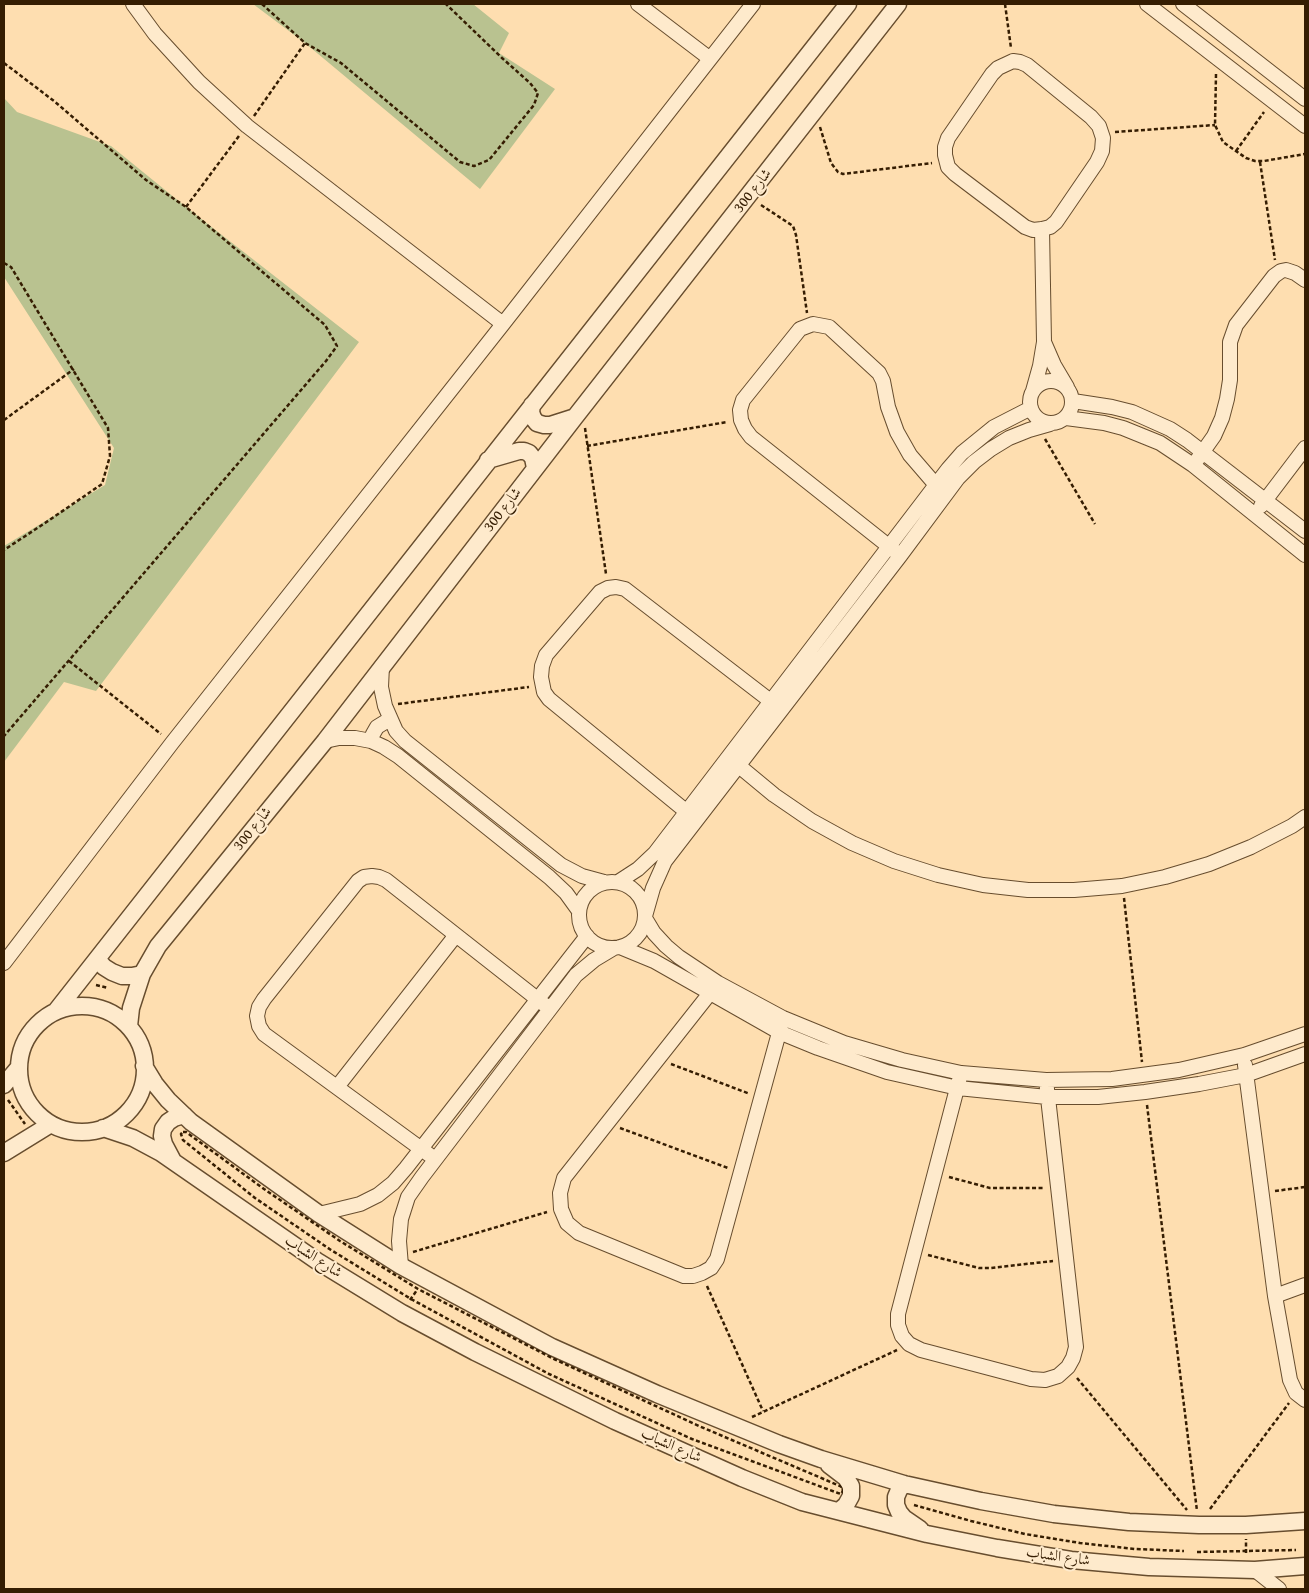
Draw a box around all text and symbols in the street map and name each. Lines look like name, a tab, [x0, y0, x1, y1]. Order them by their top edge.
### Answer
street label: شارع 300	[730, 165, 776, 217]
street label: شارع 300	[480, 484, 526, 536]
street label: شارع 300	[230, 804, 276, 854]
street label: شارع الشباب	[281, 1232, 345, 1282]
street label: شارع الشباب	[638, 1425, 704, 1467]
street label: شارع الشباب	[1025, 1544, 1091, 1570]

